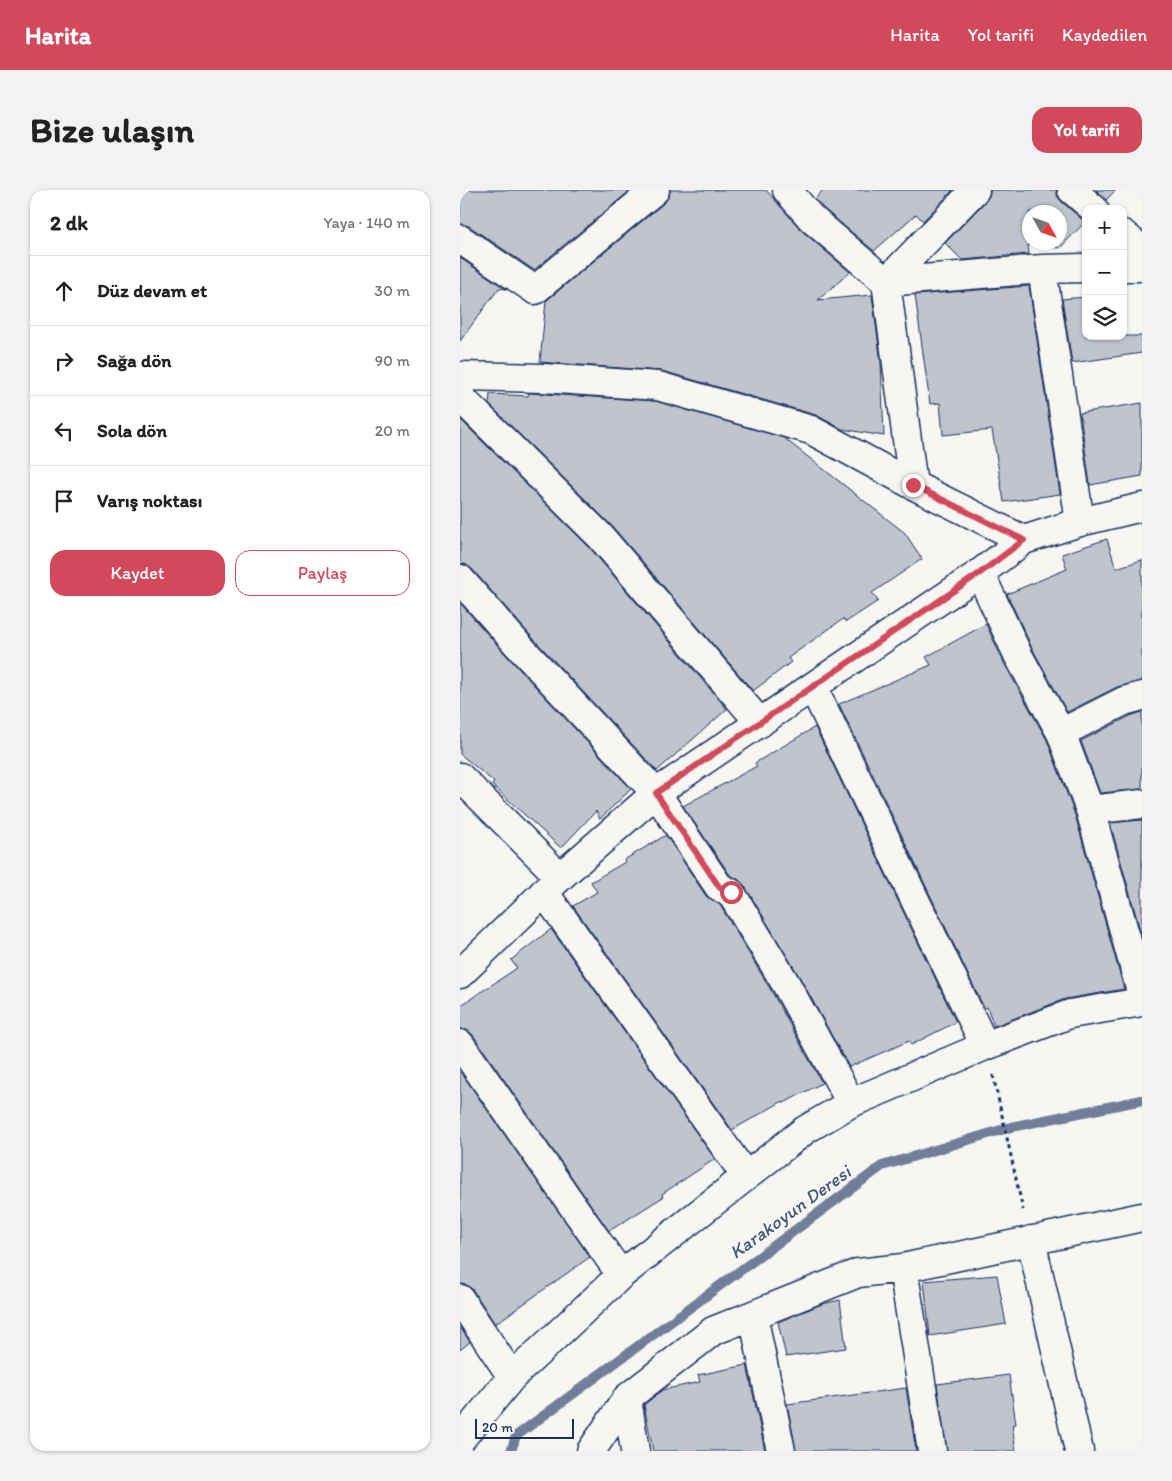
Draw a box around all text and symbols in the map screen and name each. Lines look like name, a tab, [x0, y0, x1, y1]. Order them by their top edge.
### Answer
text: Harita	[25, 21, 91, 50]
text: Harita	[890, 24, 940, 46]
text: Yol tarifi	[968, 24, 1034, 46]
text: Kaydedilen	[1062, 24, 1147, 46]
button: Yol tarifi	[1032, 107, 1142, 153]
text: Bize ulaşın	[30, 109, 194, 151]
north arrow	[1022, 205, 1067, 250]
map controls	[1082, 205, 1127, 340]
button: +	[1082, 205, 1127, 250]
text: 2 dk	[50, 210, 88, 235]
text: Yaya · 140 m	[323, 213, 410, 232]
button: −	[1082, 250, 1127, 295]
icon: ahead	[50, 277, 78, 305]
text: Düz devam et	[97, 279, 207, 302]
text: 30 m	[374, 281, 410, 300]
button: layers	[1082, 295, 1127, 340]
icon: right	[50, 347, 78, 375]
text: Sağa dön	[97, 349, 171, 372]
text: 90 m	[375, 351, 410, 370]
icon: left	[50, 417, 78, 445]
text: Sola dön	[97, 419, 167, 442]
text: 20 m	[375, 421, 410, 440]
route end	[902, 474, 925, 497]
icon: arrive	[50, 487, 78, 515]
text: Varış noktası	[97, 489, 202, 512]
button: Kaydet	[50, 550, 225, 596]
button: Paylaş	[235, 550, 410, 596]
route start	[720, 881, 743, 904]
water label: Karakoyun Deresi	[725, 1159, 857, 1264]
scale bar	[475, 1416, 574, 1439]
text: 20 m	[482, 1419, 513, 1436]

